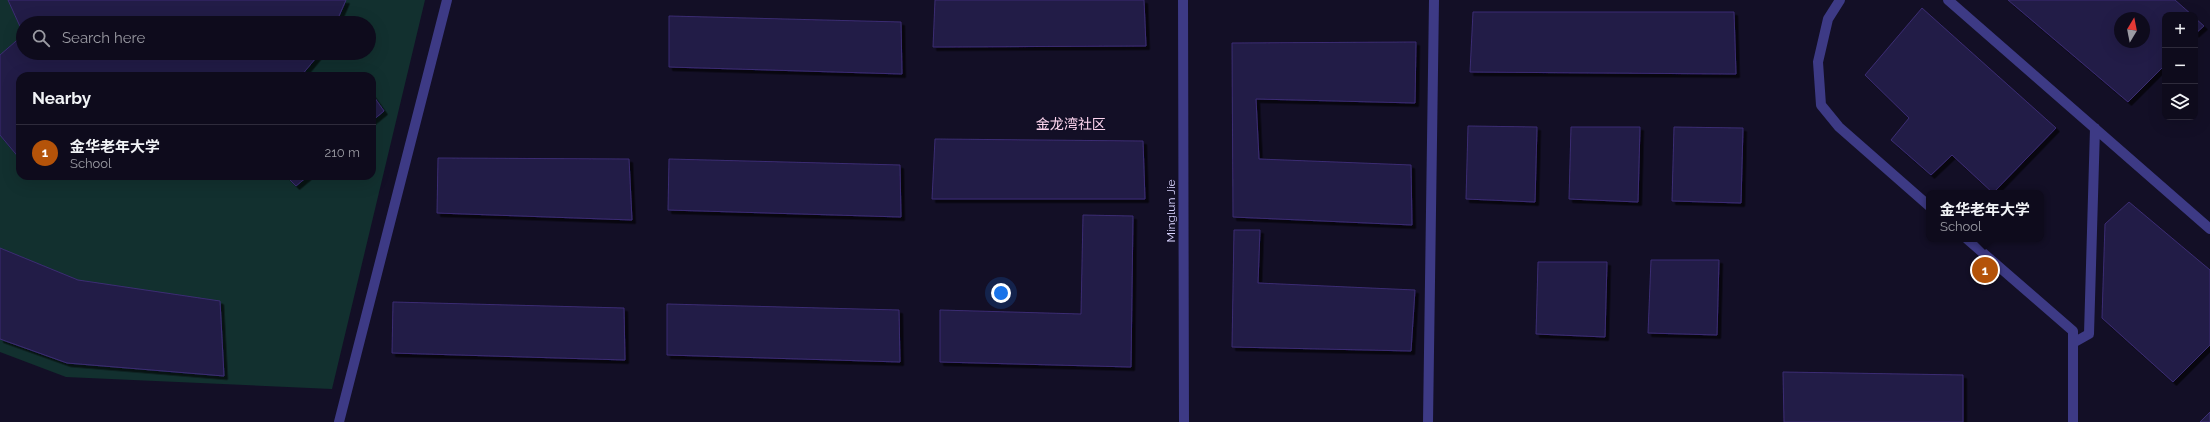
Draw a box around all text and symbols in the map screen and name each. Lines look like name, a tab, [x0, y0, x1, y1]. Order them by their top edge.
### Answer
north arrow	[2114, 12, 2150, 48]
map controls	[2162, 12, 2198, 120]
button: +	[2162, 12, 2198, 48]
search box	[16, 16, 376, 60]
icon: search	[30, 27, 52, 49]
text: Search here	[62, 29, 145, 47]
button: −	[2162, 48, 2198, 84]
button: layers	[2162, 84, 2198, 120]
text: Nearby	[32, 88, 91, 108]
district label: 金龙湾社区	[1036, 116, 1106, 132]
text: 金华老年大学	[70, 138, 160, 156]
text: 1	[42, 145, 48, 160]
text: 210 m	[324, 145, 360, 160]
text: School	[70, 156, 112, 171]
street label: Minglun Jie	[1164, 179, 1178, 243]
popup	[1926, 190, 2044, 242]
text: 金华老年大学	[1940, 201, 2030, 219]
text: School	[1940, 219, 1982, 234]
pin: 1	[1972, 255, 1998, 285]
your location	[991, 283, 1011, 303]

